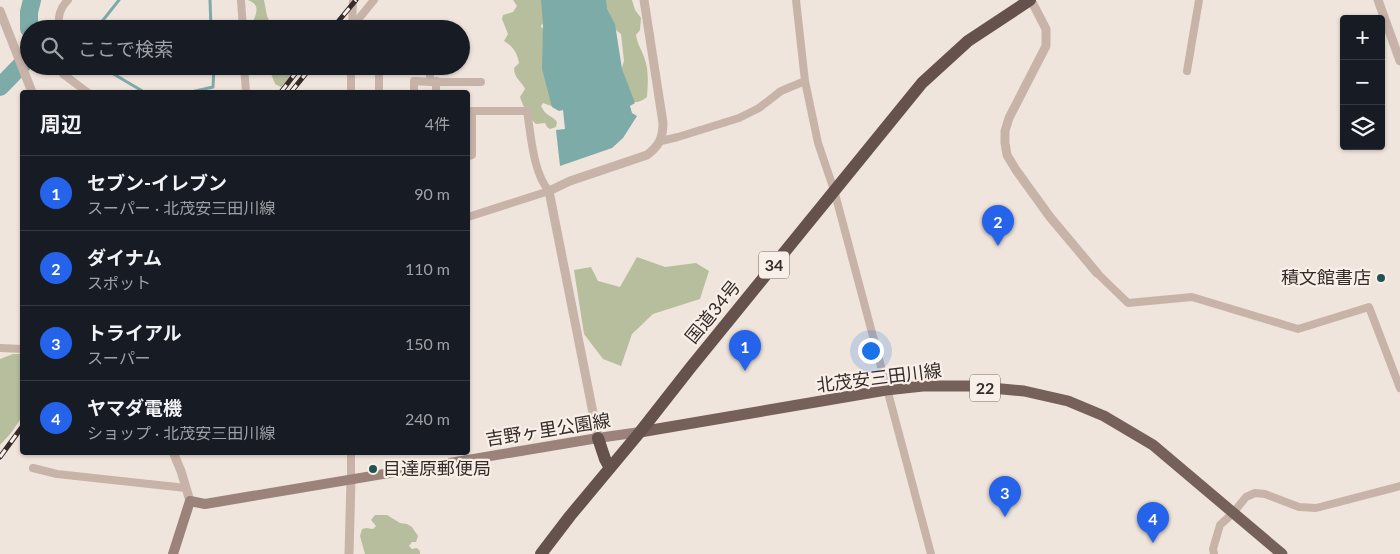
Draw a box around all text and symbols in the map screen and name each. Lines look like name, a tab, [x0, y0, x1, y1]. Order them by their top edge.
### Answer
map controls	[1340, 15, 1385, 150]
button: +	[1340, 15, 1385, 60]
search box	[20, 20, 470, 75]
icon: search	[38, 34, 66, 62]
text: ここで検索	[78, 37, 173, 60]
button: −	[1340, 60, 1385, 105]
button: layers	[1340, 105, 1385, 150]
text: 周辺	[40, 111, 82, 136]
text: 4件	[425, 114, 450, 133]
text: セブン-イレブン	[87, 171, 227, 194]
text: 1	[51, 184, 61, 203]
text: 90 m	[414, 184, 450, 203]
text: スーパー · 北茂安三田川線	[87, 198, 275, 217]
pin: 2	[982, 205, 1014, 246]
text: ダイナム	[87, 246, 162, 269]
road number: 34	[759, 252, 789, 278]
text: 2	[51, 259, 61, 278]
text: 110 m	[405, 259, 450, 278]
place label: 積文館書店	[1281, 266, 1371, 288]
marker: 積文館書店	[1375, 272, 1387, 284]
text: スポット	[87, 273, 151, 292]
street label: 国道34号	[680, 275, 744, 347]
text: トライアル	[87, 321, 182, 344]
pin: 1	[729, 330, 761, 371]
text: 3	[51, 334, 61, 353]
text: 150 m	[405, 334, 450, 353]
your location	[858, 338, 884, 364]
text: スーパー	[87, 348, 151, 367]
street label: 北茂安三田川線	[815, 358, 943, 396]
road number: 22	[970, 374, 1000, 402]
text: ヤマダ電機	[87, 396, 182, 419]
street label: 吉野ヶ里公園線	[484, 408, 612, 450]
text: 4	[51, 409, 61, 428]
text: 240 m	[405, 409, 450, 428]
text: ショップ · 北茂安三田川線	[87, 423, 275, 442]
place label: 目達原郵便局	[383, 457, 491, 479]
marker: 目達原郵便局	[367, 463, 379, 475]
pin: 3	[989, 476, 1021, 517]
pin: 4	[1137, 502, 1169, 543]

